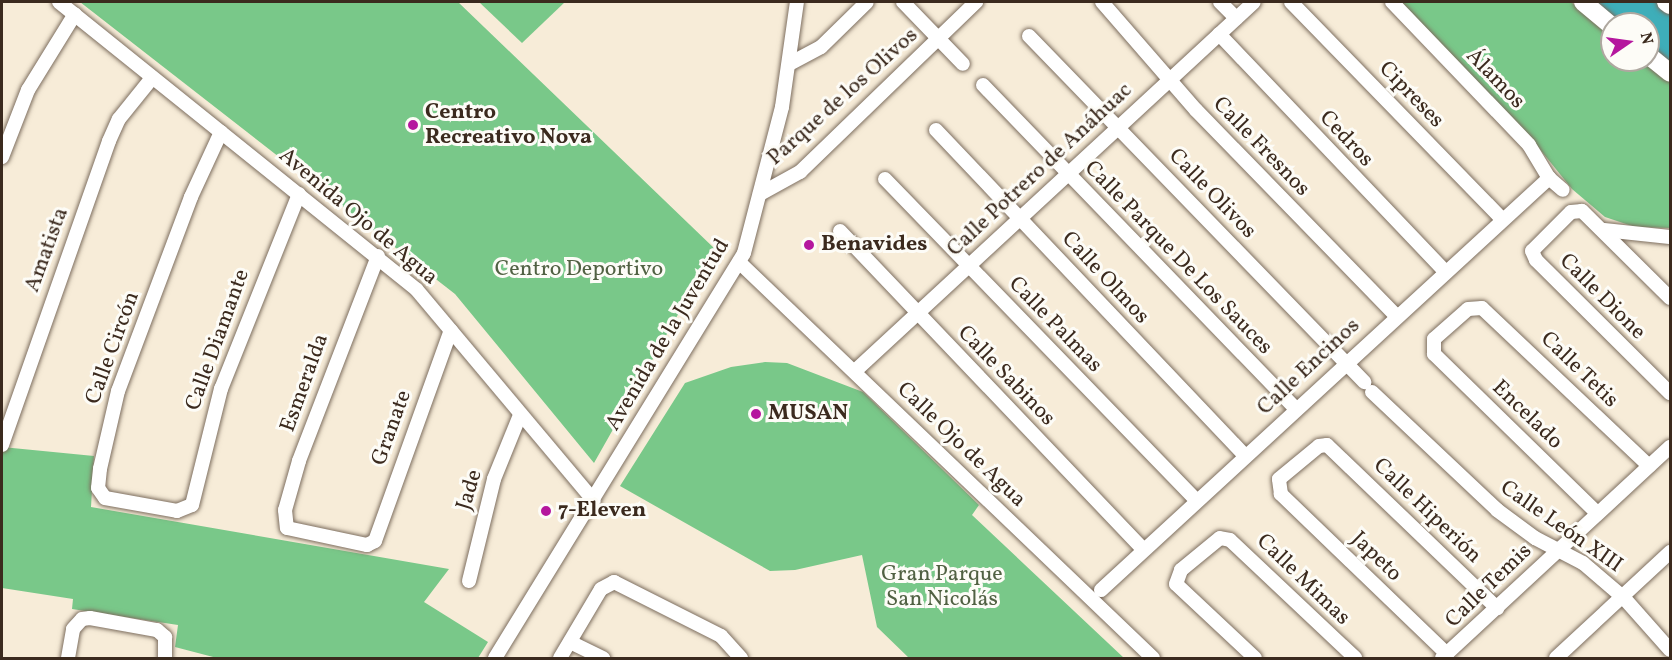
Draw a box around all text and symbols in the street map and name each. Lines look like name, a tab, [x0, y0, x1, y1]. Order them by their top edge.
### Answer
north arrow	[1600, 12, 1660, 72]
street label: Parque de los Olivos	[762, 23, 924, 171]
text: N	[1634, 30, 1658, 47]
street label: Álamos	[1460, 43, 1530, 115]
street label: Cipreses	[1373, 56, 1449, 134]
street label: Calle Potrero de Anáhuac	[942, 77, 1138, 263]
street label: Calle Fresnos	[1207, 92, 1315, 202]
place label: Centro Recreativo Nova	[425, 99, 592, 150]
street label: Cedros	[1313, 105, 1379, 173]
marker: Centro Recreativo Nova	[406, 118, 420, 132]
street label: Avenida Ojo de Agua	[273, 143, 443, 291]
street label: Calle Olivos	[1163, 143, 1261, 245]
street label: Calle Parque De Los Sauces	[1078, 156, 1278, 360]
street label: Amatista	[20, 204, 74, 296]
street label: Calle Olmos	[1056, 226, 1154, 330]
place label: Benavides	[821, 232, 927, 258]
street label: Avenida de la Juventud	[600, 234, 736, 436]
marker: Benavides	[802, 238, 816, 252]
street label: Calle Dione	[1553, 248, 1651, 346]
park label: Centro Deportivo	[495, 257, 663, 283]
street label: Calle Diamante	[180, 266, 256, 414]
street label: Calle Palmas	[1003, 271, 1107, 379]
street label: Calle Circón	[80, 288, 146, 408]
street label: Calle Encinos	[1252, 313, 1366, 421]
street label: Calle Sabinos	[952, 320, 1060, 432]
street label: Calle Tetis	[1534, 326, 1624, 414]
street label: Esmeralda	[275, 330, 335, 436]
street label: Encelado	[1486, 375, 1568, 455]
street label: Calle Ojo de Agua	[891, 377, 1031, 513]
street label: Granate	[366, 387, 418, 469]
place label: MUSAN	[768, 401, 848, 427]
marker: MUSAN	[749, 407, 763, 421]
street label: Calle Hiperión	[1367, 453, 1487, 569]
street label: Jade	[451, 467, 489, 513]
street label: Calle León XIII	[1495, 475, 1627, 579]
place label: 7-Eleven	[558, 498, 646, 524]
marker: 7-Eleven	[539, 504, 553, 518]
street label: Japeto	[1345, 527, 1407, 587]
street label: Calle Mimas	[1251, 529, 1355, 631]
street label: Calle Temis	[1440, 538, 1538, 634]
park label: Gran Parque San Nicolás	[881, 561, 1003, 612]

